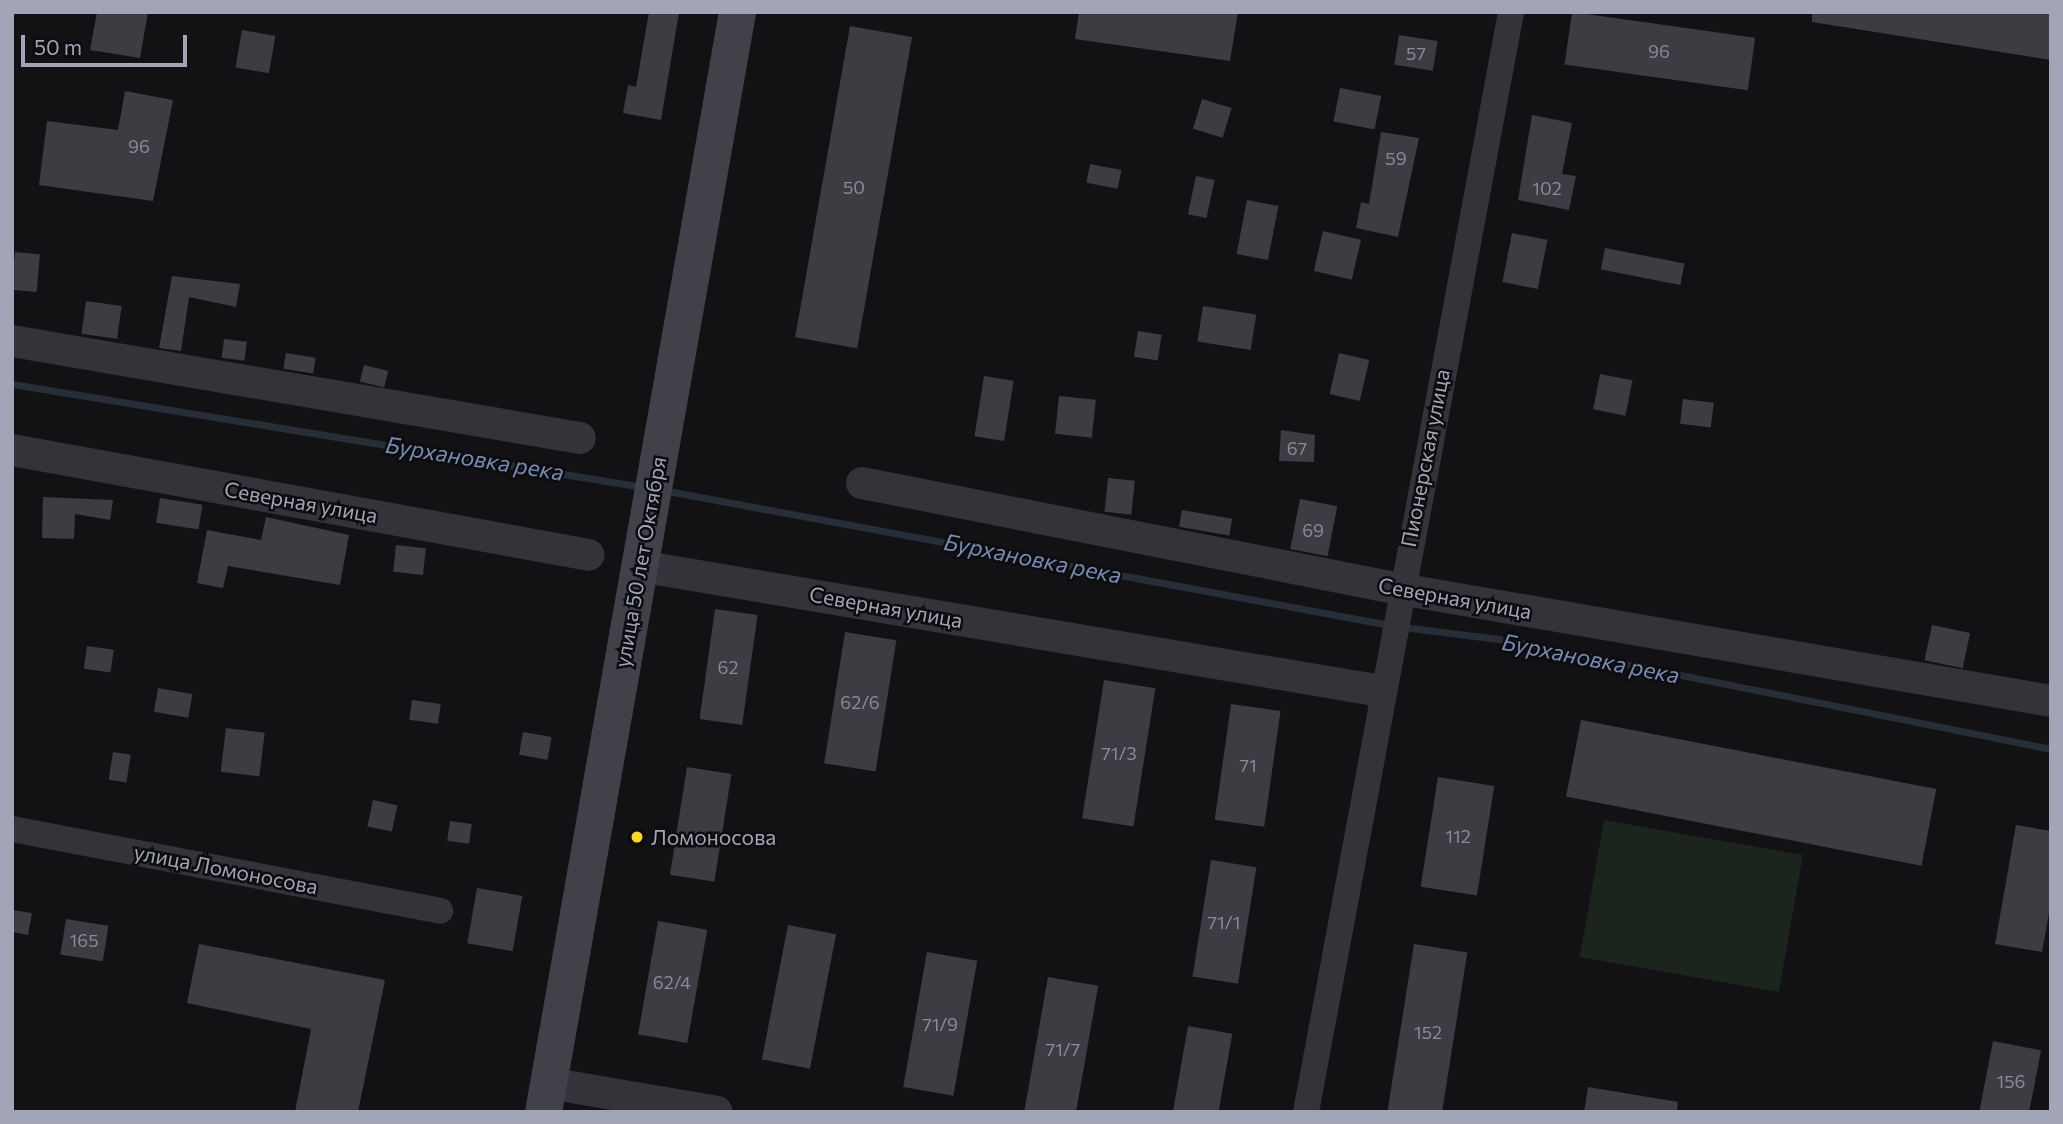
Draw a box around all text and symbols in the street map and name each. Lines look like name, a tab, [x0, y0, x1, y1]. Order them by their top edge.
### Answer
scale bar	[24, 21, 191, 65]
text: 50 m	[34, 34, 82, 59]
house number: 96	[1648, 40, 1670, 62]
house number: 57	[1406, 42, 1426, 64]
house number: 96	[128, 135, 150, 157]
house number: 59	[1385, 147, 1407, 169]
house number: 50	[843, 176, 865, 198]
house number: 102	[1532, 177, 1562, 199]
street label: Пионерская улица	[1395, 367, 1455, 549]
water label: Бурхановка река	[384, 430, 566, 486]
house number: 67	[1287, 437, 1307, 459]
street label: улица 50 лет Октября	[609, 455, 671, 669]
street label: Северная улица	[222, 476, 380, 528]
house number: 69	[1302, 519, 1324, 541]
water label: Бурхановка река	[942, 527, 1124, 589]
street label: Северная улица	[1376, 572, 1534, 624]
street label: Северная улица	[807, 581, 965, 633]
water label: Бурхановка река	[1500, 627, 1682, 689]
house number: 62	[718, 656, 738, 678]
house number: 62/6	[840, 691, 880, 713]
house number: 71/3	[1101, 742, 1137, 764]
house number: 71	[1239, 754, 1257, 776]
place label: Ломоносова	[651, 824, 776, 850]
house number: 112	[1445, 825, 1471, 847]
marker: Ломоносова	[629, 829, 645, 845]
street label: улица Ломоносова	[132, 839, 320, 899]
house number: 71/1	[1208, 911, 1240, 933]
house number: 165	[70, 929, 98, 951]
house number: 62/4	[653, 971, 691, 993]
house number: 71/9	[922, 1013, 958, 1035]
house number: 152	[1414, 1021, 1442, 1043]
house number: 71/7	[1046, 1038, 1080, 1060]
house number: 156	[1997, 1070, 2025, 1092]

